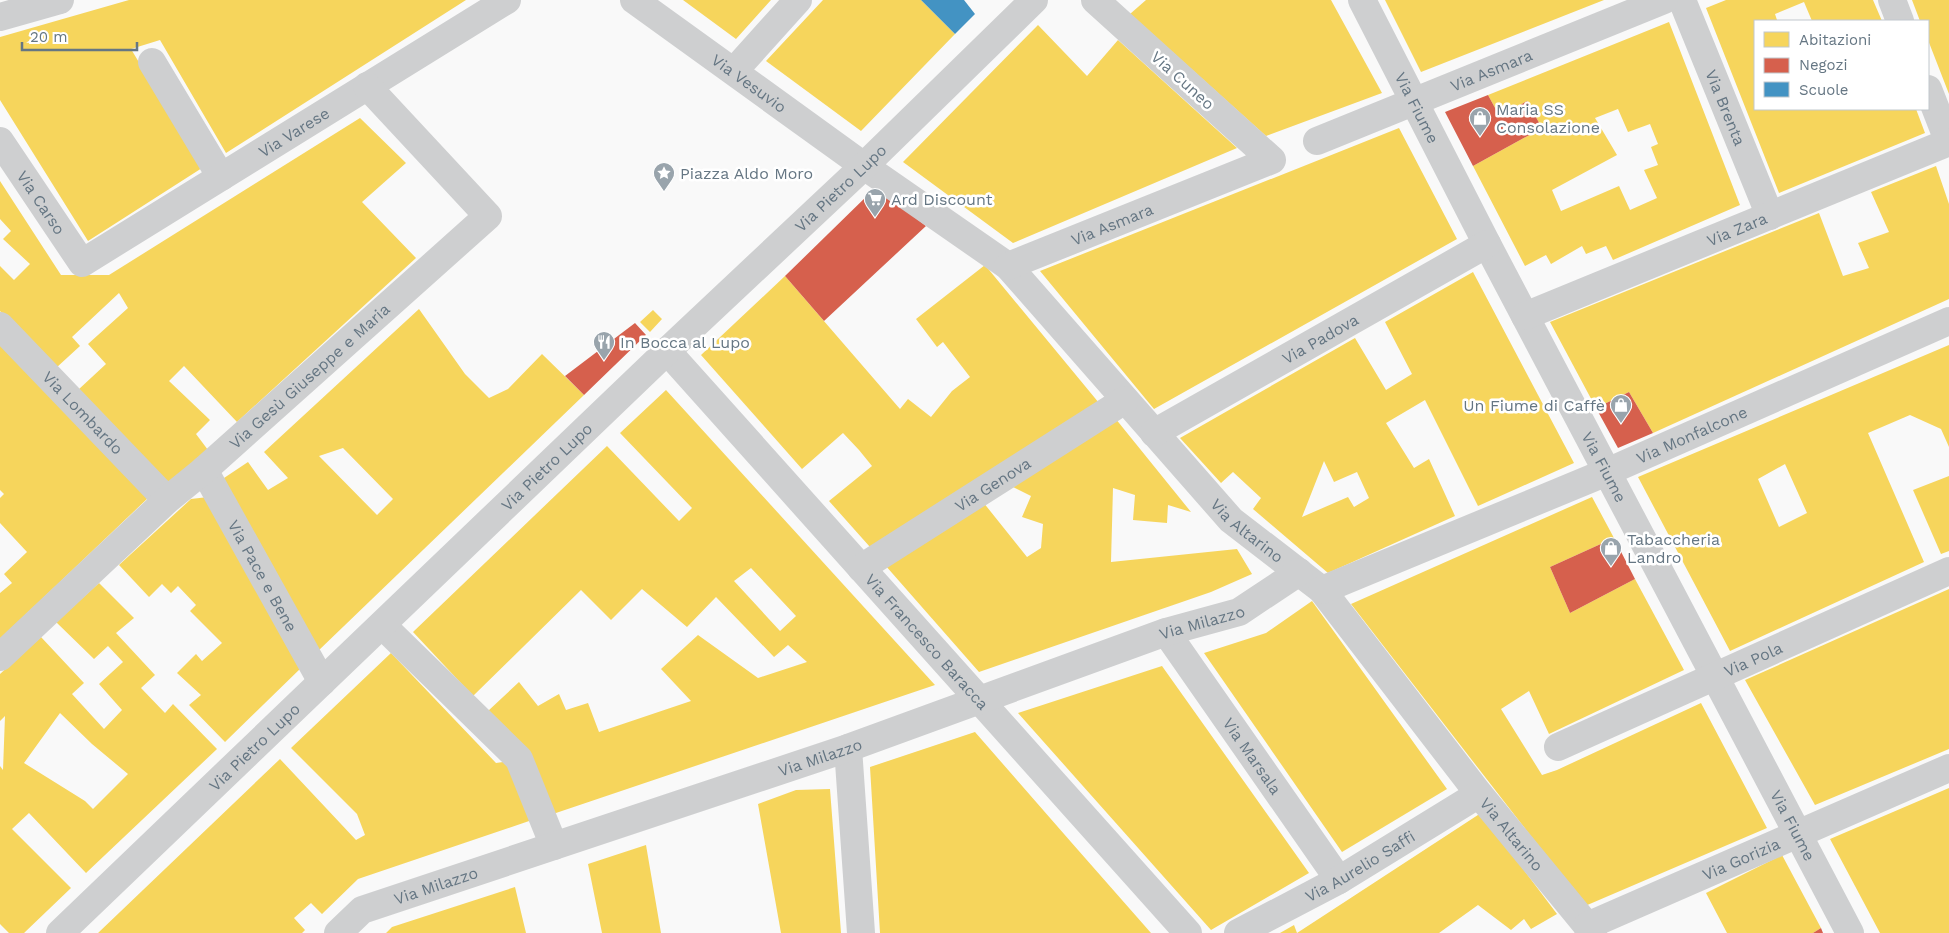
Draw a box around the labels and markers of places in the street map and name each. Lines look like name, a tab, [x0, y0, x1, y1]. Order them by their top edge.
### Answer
place label: Maria SS Consolazione	[1496, 100, 1600, 137]
shop icon: Maria SS Consolazione	[1468, 106, 1492, 137]
place icon: Piazza Aldo Moro	[652, 161, 676, 192]
place label: Piazza Aldo Moro	[680, 164, 813, 183]
supermarket icon: Ard Discount	[863, 187, 887, 218]
place label: Ard Discount	[891, 190, 993, 209]
restaurant icon: In Bocca al Lupo	[592, 330, 616, 361]
place label: In Bocca al Lupo	[620, 333, 750, 352]
shop icon: Un Fiume di Caffè	[1609, 393, 1633, 424]
place label: Un Fiume di Caffè	[1463, 396, 1605, 415]
place label: Tabaccheria Landro	[1627, 530, 1720, 567]
shop icon: Tabaccheria Landro	[1599, 536, 1623, 567]

